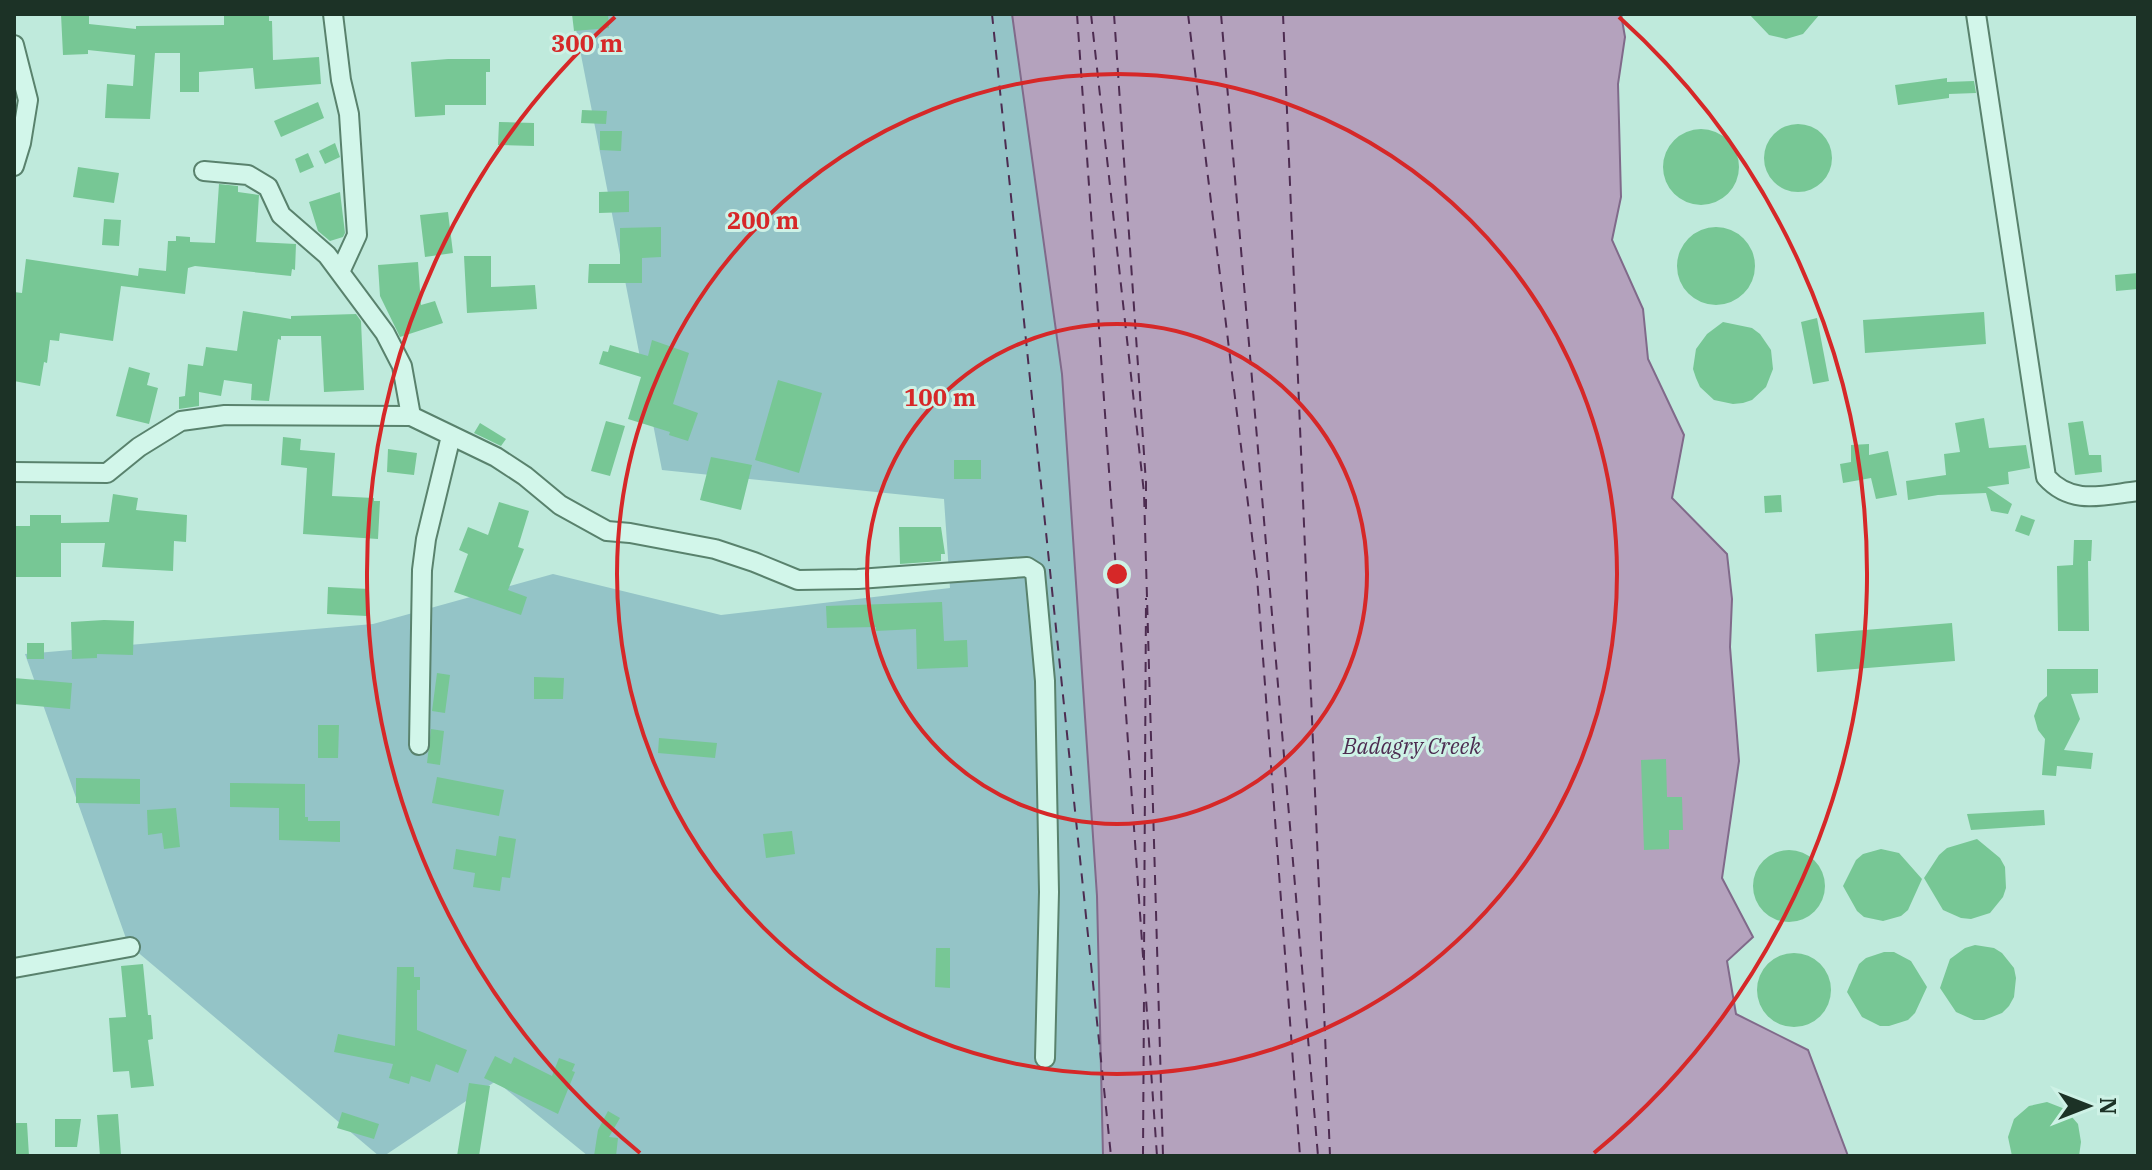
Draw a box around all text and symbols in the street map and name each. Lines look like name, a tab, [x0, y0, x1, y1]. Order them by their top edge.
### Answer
text: 300 m	[551, 27, 623, 59]
text: 200 m	[727, 204, 799, 236]
text: 100 m	[904, 381, 976, 413]
centre of rings	[1103, 560, 1131, 588]
water label: Badagry Creek	[1342, 731, 1481, 760]
north arrow	[2048, 1066, 2128, 1146]
text: N	[2094, 1097, 2123, 1115]

